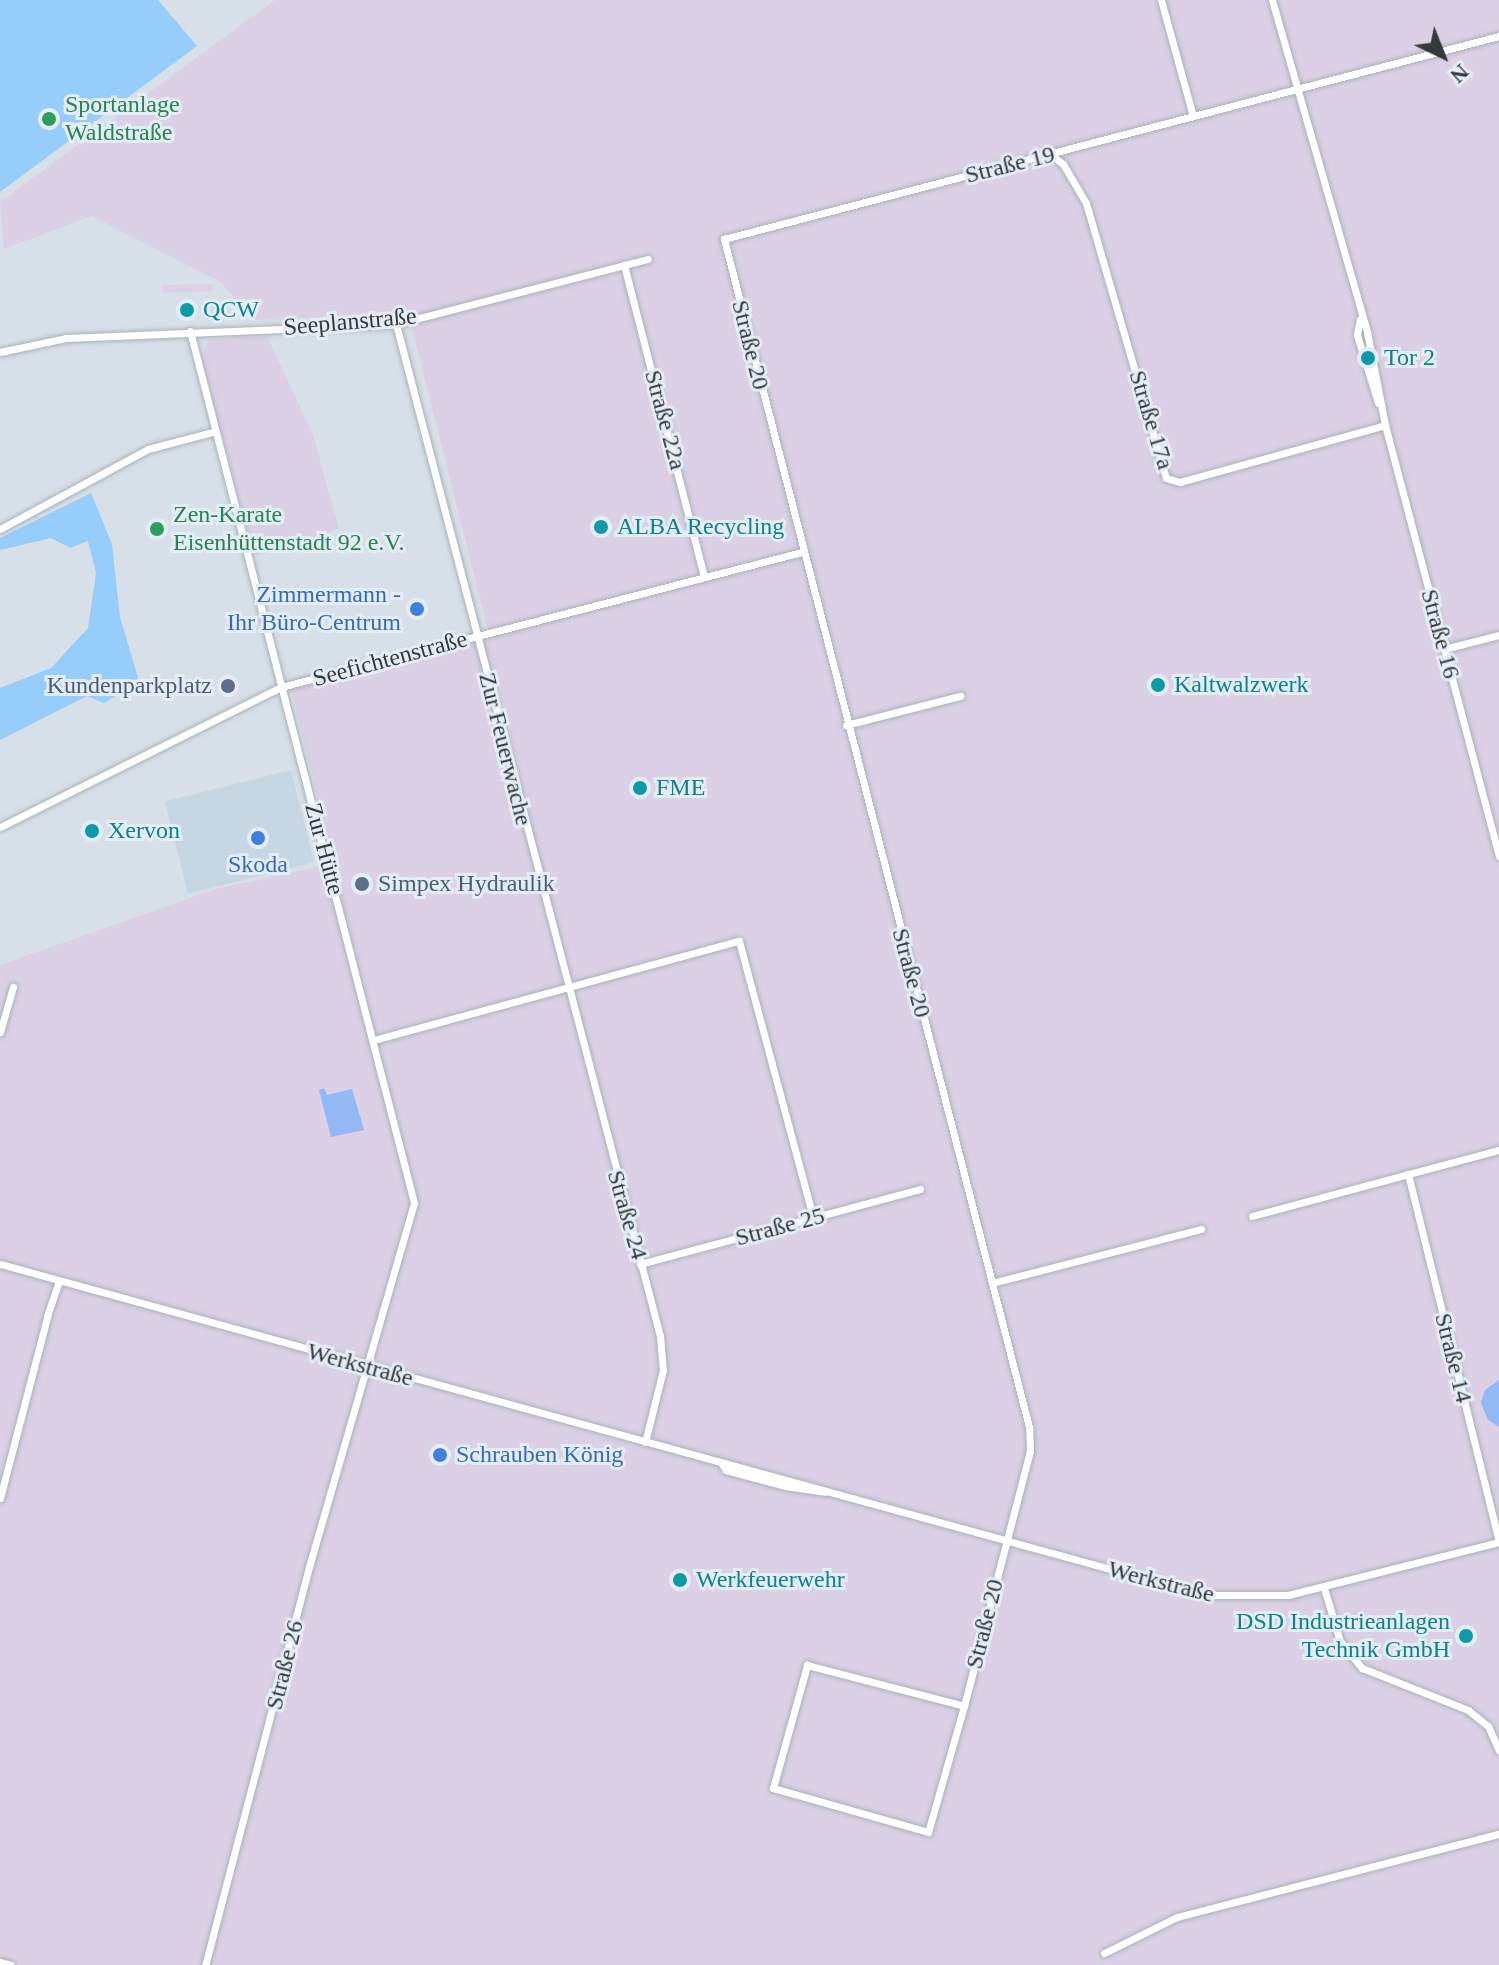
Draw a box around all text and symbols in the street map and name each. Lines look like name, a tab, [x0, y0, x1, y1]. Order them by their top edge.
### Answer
north arrow	[1403, 16, 1483, 96]
text: N	[1445, 59, 1474, 88]
place label: Sportanlage Waldstraße	[65, 91, 180, 147]
marker: Sportanlage Waldstraße	[40, 110, 58, 128]
street label: Straße 19	[962, 140, 1058, 190]
place label: QCW	[203, 296, 259, 324]
street label: Straße 20	[725, 297, 775, 393]
marker: QCW	[178, 301, 196, 319]
street label: Seeplanstraße	[282, 302, 418, 342]
place label: Tor 2	[1384, 344, 1435, 372]
marker: Tor 2	[1359, 349, 1377, 367]
street label: Straße 22a	[638, 367, 692, 473]
street label: Straße 17a	[1122, 367, 1180, 473]
place label: Zen-Karate Eisenhüttenstadt 92 e.V.	[173, 501, 405, 557]
place label: ALBA Recycling	[617, 513, 786, 541]
marker: ALBA Recycling	[592, 518, 610, 536]
marker: Zen-Karate Eisenhüttenstadt 92 e.V.	[148, 520, 166, 538]
place label: Zimmermann - Ihr Büro-Centrum	[227, 581, 401, 637]
street label: Straße 16	[1414, 586, 1466, 682]
marker: Zimmermann - Ihr Büro-Centrum	[408, 600, 426, 618]
street label: Seefichtenstraße	[310, 625, 470, 693]
street label: Zur Feuerwache	[472, 670, 538, 828]
place label: Kaltwalzwerk	[1174, 671, 1309, 699]
place label: Kundenparkplatz	[47, 672, 212, 700]
marker: Kaltwalzwerk	[1149, 676, 1167, 694]
marker: Kundenparkplatz	[219, 677, 237, 695]
place label: FME	[656, 774, 705, 802]
marker: FME	[631, 779, 649, 797]
street label: Zur Hütte	[298, 800, 350, 898]
place label: Xervon	[108, 817, 180, 845]
marker: Xervon	[83, 822, 101, 840]
marker: Skoda	[249, 829, 267, 847]
place label: Skoda	[228, 851, 288, 879]
place label: Simpex Hydraulik	[378, 870, 555, 898]
marker: Simpex Hydraulik	[353, 875, 371, 893]
street label: Straße 20	[885, 925, 937, 1021]
street label: Straße 24	[601, 1167, 653, 1263]
street label: Straße 25	[732, 1201, 828, 1253]
street label: Straße 14	[1428, 1310, 1478, 1406]
street label: Werkstraße	[304, 1337, 416, 1393]
place label: Schrauben König	[456, 1441, 623, 1469]
marker: Schrauben König	[431, 1446, 449, 1464]
street label: Werkstraße	[1105, 1555, 1217, 1609]
place label: Werkfeuerwehr	[696, 1566, 845, 1594]
marker: Werkfeuerwehr	[671, 1571, 689, 1589]
street label: Straße 20	[960, 1576, 1010, 1672]
place label: DSD Industrieanlagen Technik GmbH	[1236, 1608, 1450, 1664]
street label: Straße 26	[260, 1617, 310, 1713]
marker: DSD Industrieanlagen Technik GmbH	[1457, 1627, 1475, 1645]

